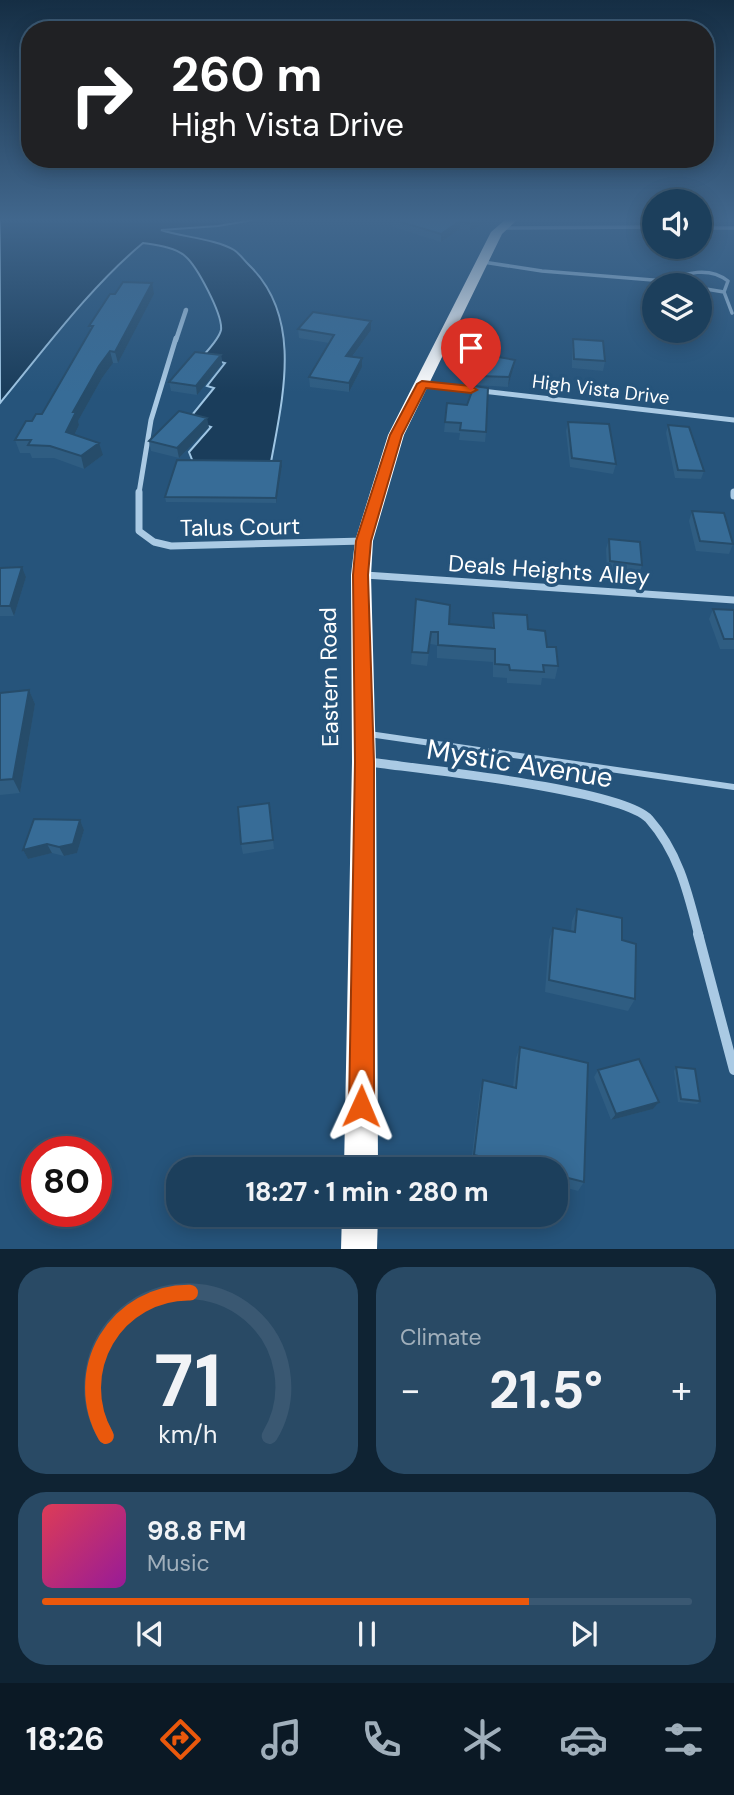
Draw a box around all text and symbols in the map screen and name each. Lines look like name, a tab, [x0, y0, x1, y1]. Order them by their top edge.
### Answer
text: 260 m	[171, 42, 322, 106]
icon: right	[56, 49, 147, 140]
text: High Vista Drive	[171, 104, 404, 146]
map controls	[642, 189, 712, 343]
button: sound	[642, 189, 712, 259]
button: layers	[642, 273, 712, 343]
pin	[441, 318, 501, 390]
icon: arrive	[452, 329, 490, 367]
street label: High Vista Drive	[531, 369, 671, 410]
street label: Talus Court	[179, 511, 301, 543]
street label: Deals Heights Alley	[447, 548, 651, 592]
street label: Eastern Road	[313, 607, 345, 747]
street label: Mystic Avenue	[424, 731, 616, 796]
position arrow	[324, 1069, 398, 1143]
speed limit sign: 80	[21, 1136, 112, 1227]
text: 18:27 · 1 min · 280 m	[245, 1175, 489, 1209]
text: Climate	[400, 1322, 482, 1352]
text: 71	[155, 1335, 222, 1430]
text: 21.5°	[489, 1356, 603, 1424]
text: −	[400, 1365, 421, 1415]
text: +	[671, 1365, 692, 1415]
text: km/h	[158, 1418, 218, 1451]
text: 98.8 FM	[147, 1514, 246, 1548]
text: Music	[147, 1548, 210, 1578]
icon: previous	[131, 1615, 169, 1653]
icon: pause	[348, 1615, 386, 1653]
icon: next	[565, 1615, 603, 1653]
icon: directions	[156, 1715, 205, 1764]
icon: music	[257, 1715, 306, 1764]
icon: phone	[357, 1715, 406, 1764]
icon: climate	[458, 1715, 507, 1764]
icon: car	[559, 1715, 608, 1764]
icon: filters	[659, 1715, 708, 1764]
text: 18:26	[26, 1718, 105, 1760]

